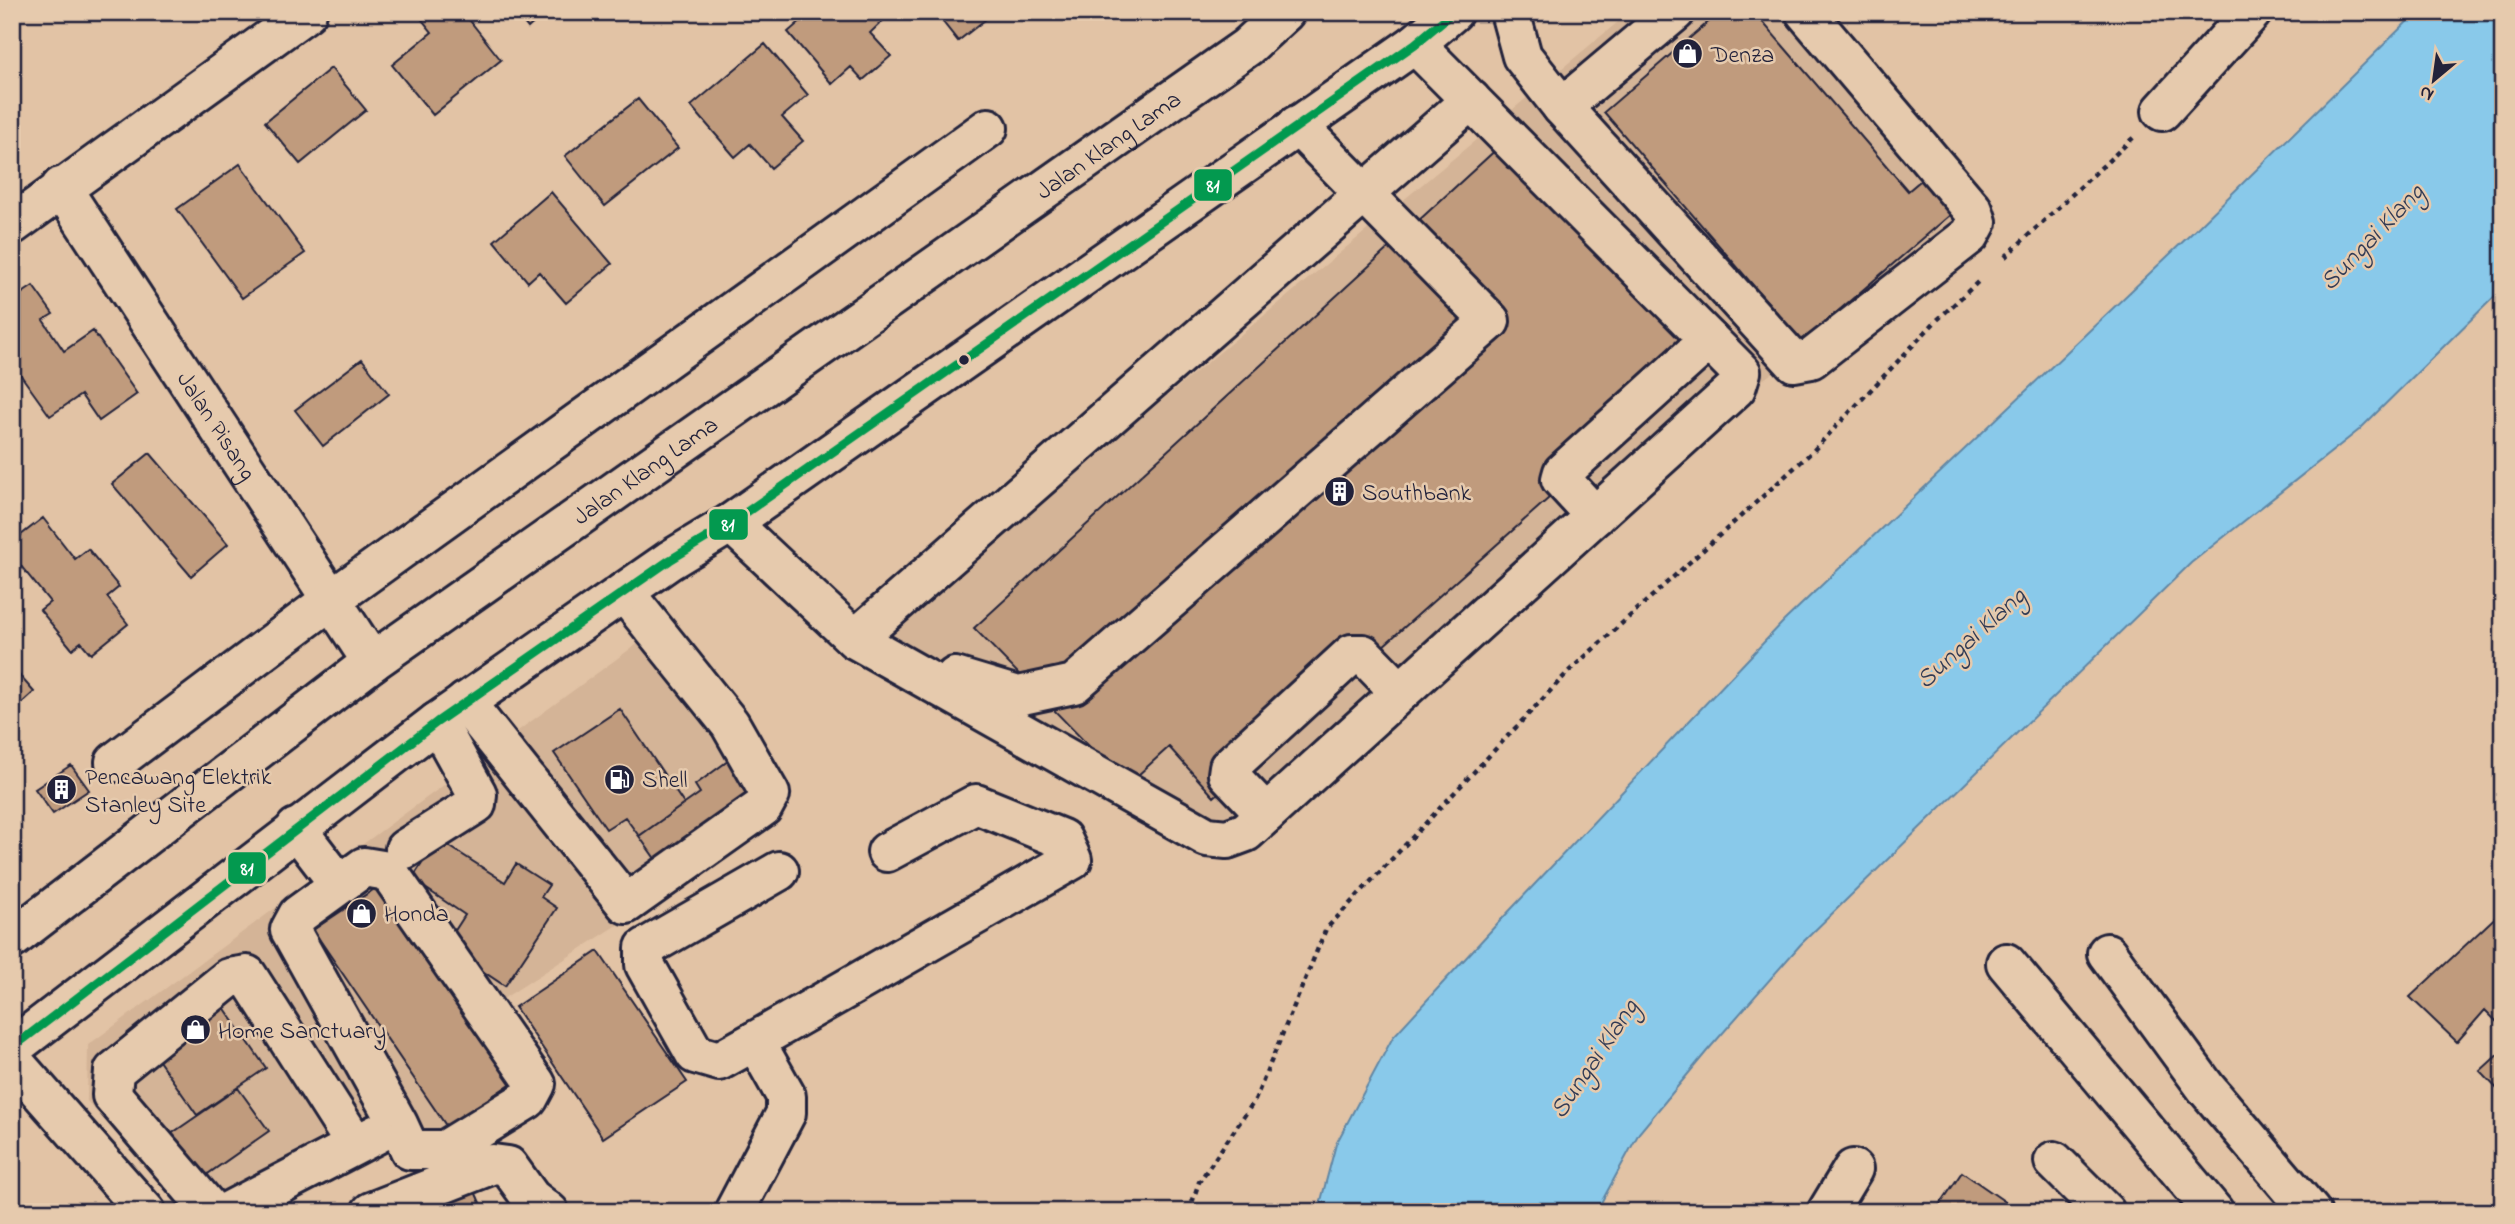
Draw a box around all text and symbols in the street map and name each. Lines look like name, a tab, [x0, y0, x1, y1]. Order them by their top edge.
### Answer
shop icon: Denza	[1671, 37, 1705, 71]
place label: Denza	[1710, 39, 1774, 74]
north arrow	[2400, 46, 2470, 116]
text: N	[2415, 78, 2439, 108]
street label: Jalan Klang Lama	[1030, 83, 1189, 210]
line badge: 81	[1193, 168, 1233, 202]
text: 81	[1205, 174, 1220, 201]
water label: Sungai Klang	[2312, 175, 2435, 300]
unlabelled marker	[957, 353, 971, 367]
street label: Jalan Pisang	[166, 365, 264, 488]
street label: Jalan Klang Lama	[567, 409, 726, 535]
building icon: Southbank	[1322, 475, 1356, 509]
place label: Southbank	[1362, 477, 1471, 512]
line badge: 81	[708, 508, 749, 541]
text: 81	[720, 513, 735, 540]
water label: Sungai Klang	[1908, 578, 2037, 699]
place label: Pencawang Elektrik Stanley Site	[85, 761, 272, 825]
fuel station icon: Shell	[602, 762, 636, 796]
place label: Shell	[642, 764, 688, 799]
building icon: Pencawang Elektrik Stanley Site	[45, 773, 79, 807]
line badge: 81	[227, 851, 267, 885]
text: 81	[239, 857, 254, 884]
shop icon: Honda	[344, 896, 378, 930]
place label: Honda	[384, 898, 449, 933]
water label: Sungai Klang	[1541, 991, 1650, 1127]
shop icon: Home Sanctuary	[178, 1013, 212, 1047]
place label: Home Sanctuary	[218, 1015, 386, 1051]

